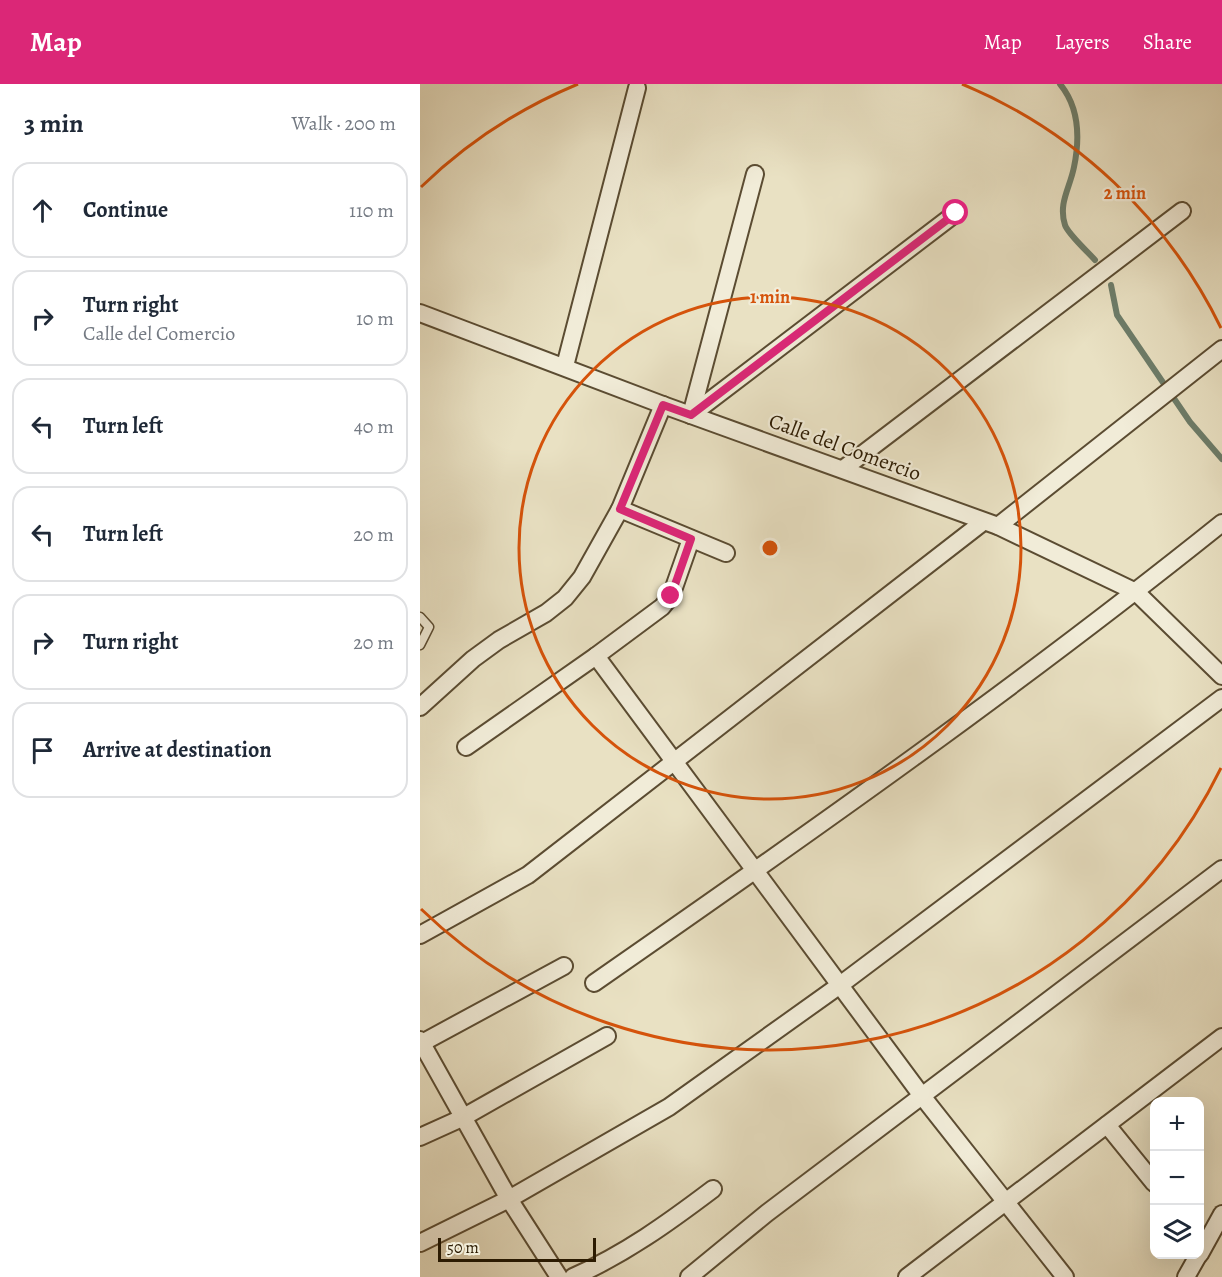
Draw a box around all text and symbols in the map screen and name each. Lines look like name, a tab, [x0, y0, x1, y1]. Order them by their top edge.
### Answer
text: Map	[30, 23, 82, 61]
text: Map	[983, 28, 1022, 56]
text: Layers	[1055, 28, 1110, 56]
text: Share	[1143, 28, 1192, 56]
text: 3 min	[24, 106, 84, 141]
text: Walk · 200 m	[292, 110, 396, 137]
text: 2 min	[1104, 181, 1146, 205]
icon: ahead	[26, 194, 59, 227]
text: Continue	[83, 195, 168, 225]
text: 110 m	[349, 197, 394, 224]
route start	[942, 199, 968, 225]
text: 1 min	[750, 285, 790, 309]
text: Turn right	[83, 290, 179, 320]
icon: right	[26, 302, 59, 335]
text: 10 m	[356, 305, 394, 332]
text: Calle del Comercio	[83, 320, 235, 347]
street label: Calle del Comercio	[765, 406, 925, 488]
icon: left	[26, 410, 59, 443]
text: Turn left	[83, 411, 163, 441]
text: 40 m	[354, 413, 394, 440]
icon: left	[26, 518, 59, 551]
text: Turn left	[83, 519, 163, 549]
text: 20 m	[353, 521, 394, 548]
centre of rings	[760, 538, 780, 558]
route end	[657, 582, 683, 608]
icon: right	[26, 626, 59, 659]
text: Turn right	[83, 627, 179, 657]
text: 20 m	[353, 629, 394, 656]
icon: arrive	[26, 734, 59, 767]
text: Arrive at destination	[83, 735, 272, 765]
map controls	[1150, 1097, 1204, 1259]
button: +	[1150, 1097, 1204, 1151]
button: −	[1150, 1151, 1204, 1205]
button: layers	[1150, 1205, 1204, 1259]
scale bar	[438, 1235, 596, 1262]
text: 50 m	[447, 1237, 479, 1259]

